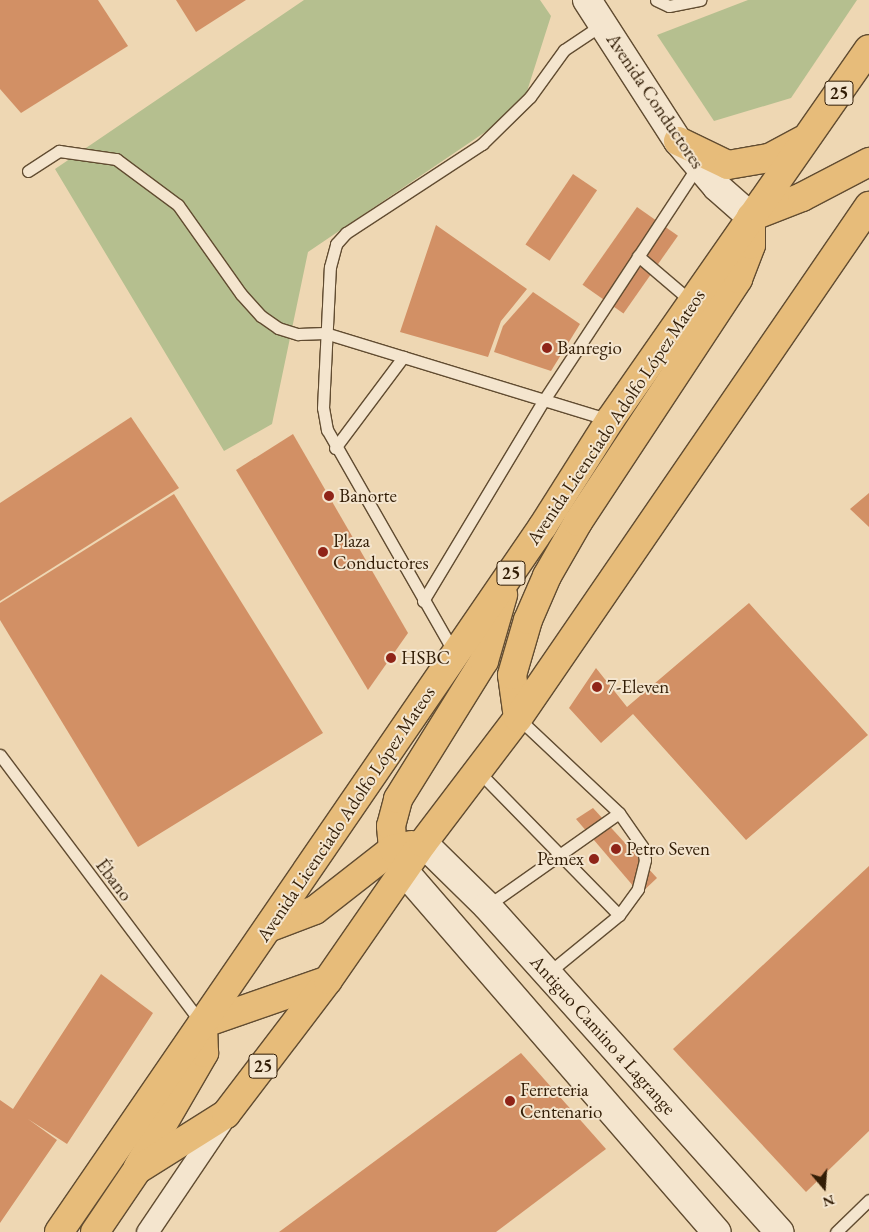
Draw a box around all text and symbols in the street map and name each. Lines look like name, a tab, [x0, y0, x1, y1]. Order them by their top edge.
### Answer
street label: Avenida Conductores	[601, 29, 709, 173]
road number: 25	[824, 78, 854, 109]
street label: Avenida Licenciado Adolfo López Mateos	[522, 285, 710, 549]
place label: Banregio	[557, 337, 622, 359]
marker: Banregio	[541, 342, 553, 354]
place label: Banorte	[339, 485, 397, 507]
marker: Banorte	[323, 490, 335, 502]
place label: Plaza Conductores	[333, 530, 429, 574]
marker: Plaza Conductores	[317, 546, 329, 558]
road number: 25	[496, 558, 526, 588]
place label: HSBC	[401, 647, 450, 669]
marker: HSBC	[385, 652, 397, 664]
place label: 7-Eleven	[607, 676, 669, 698]
marker: 7-Eleven	[591, 681, 603, 693]
street label: Avenida Licenciado Adolfo López Mateos	[252, 682, 440, 946]
place label: Petro Seven	[626, 838, 710, 860]
marker: Petro Seven	[610, 843, 622, 855]
place label: Pemex	[537, 848, 584, 870]
marker: Pemex	[588, 853, 600, 865]
street label: Ébano	[91, 854, 137, 906]
street label: Antiguo Camino a Lagrange	[525, 950, 681, 1120]
road number: 25	[248, 1050, 278, 1082]
place label: Ferreteria Centenario	[520, 1079, 602, 1123]
marker: Ferreteria Centenario	[504, 1095, 516, 1107]
north arrow	[799, 1162, 849, 1212]
text: N	[820, 1191, 837, 1212]

